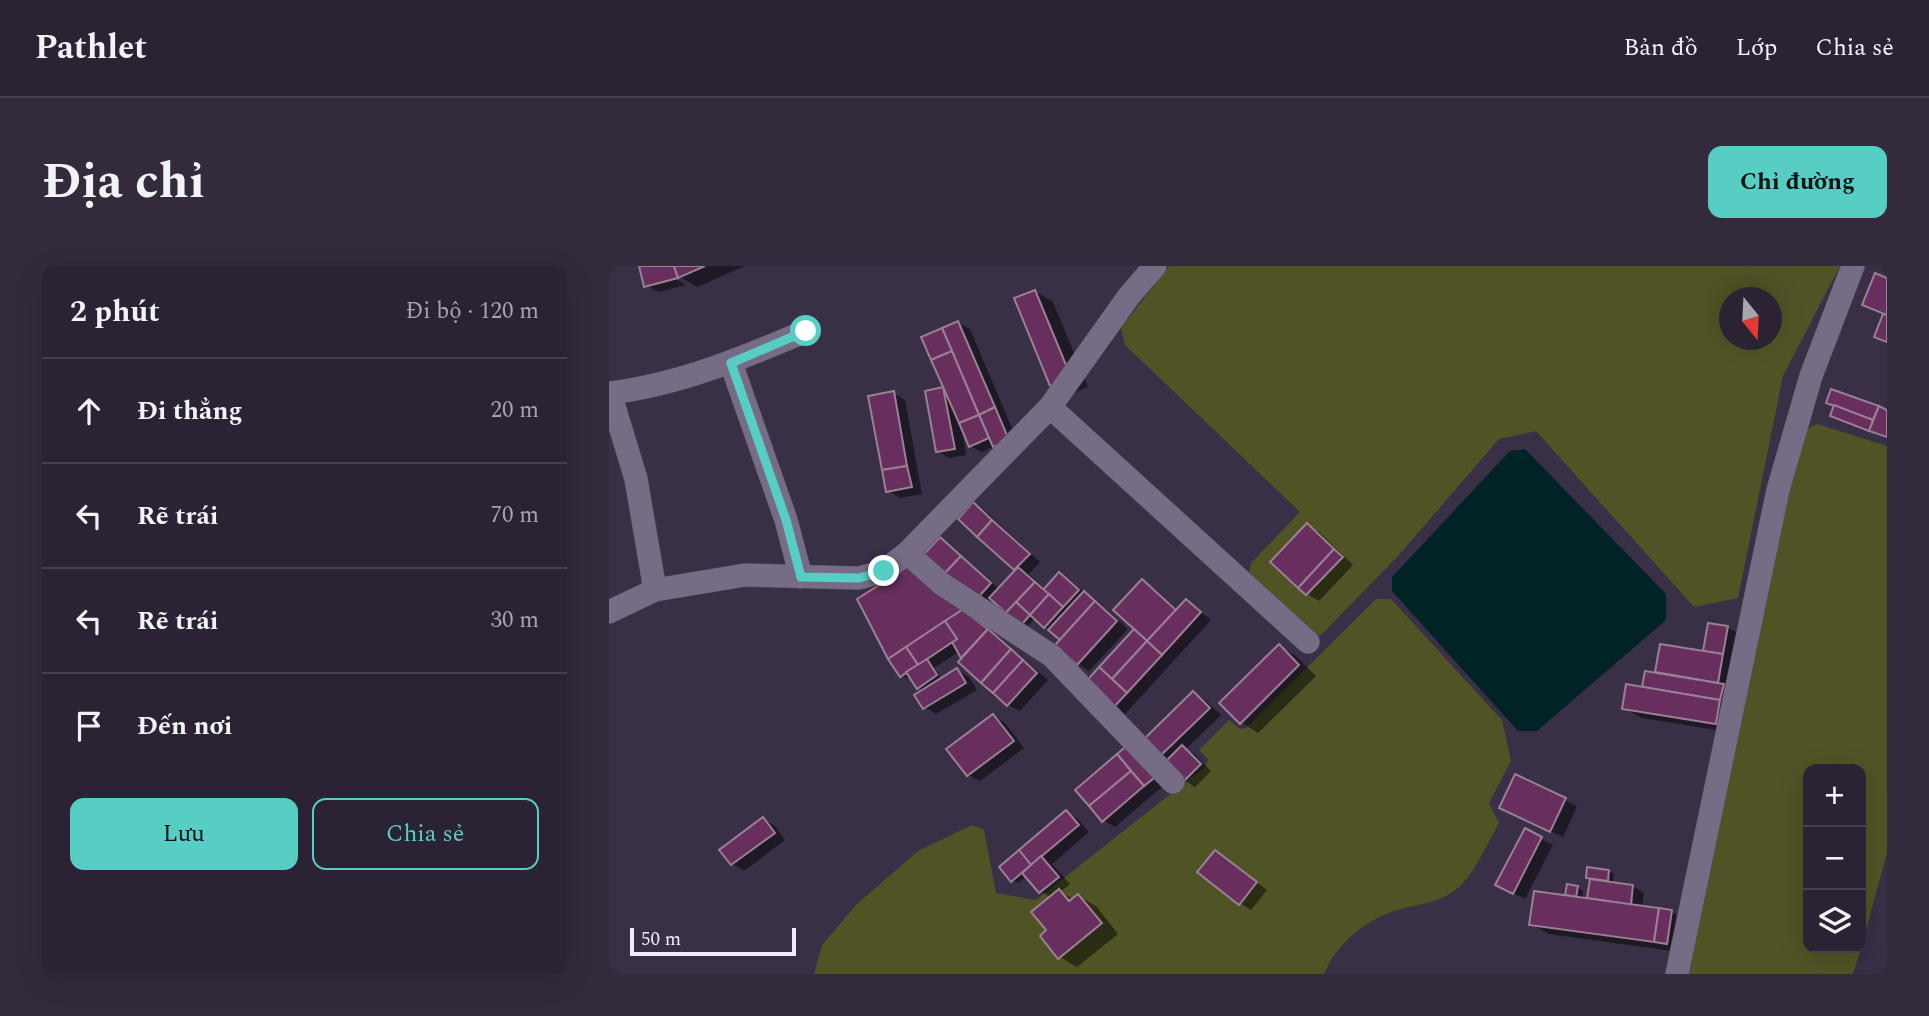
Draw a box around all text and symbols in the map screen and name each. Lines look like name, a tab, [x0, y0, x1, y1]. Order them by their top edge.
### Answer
text: Pathlet	[35, 23, 147, 73]
text: Bản đồ	[1623, 30, 1698, 66]
text: Lớp	[1736, 30, 1777, 66]
text: Chia sẻ	[1815, 30, 1894, 66]
text: Địa chỉ	[42, 145, 205, 220]
button: Chỉ đường	[1708, 146, 1887, 218]
north arrow	[1719, 287, 1782, 350]
text: 2 phút	[70, 289, 160, 335]
text: Đi bộ · 120 m	[406, 294, 539, 329]
route start	[790, 315, 821, 346]
text: Đi thẳng	[137, 391, 243, 431]
icon: ahead	[70, 392, 108, 430]
text: 20 m	[490, 393, 539, 428]
text: Rẽ trái	[137, 496, 218, 536]
icon: left	[70, 497, 108, 535]
text: 70 m	[490, 498, 539, 533]
route end	[868, 555, 899, 586]
text: Rẽ trái	[137, 601, 218, 641]
icon: left	[70, 602, 108, 640]
text: 30 m	[490, 603, 539, 638]
text: Đến nơi	[137, 706, 232, 746]
icon: arrive	[70, 707, 108, 745]
map controls	[1803, 764, 1866, 953]
button: +	[1803, 764, 1866, 827]
button: Lưu	[70, 798, 298, 870]
button: Chia sẻ	[312, 798, 539, 870]
button: −	[1803, 827, 1866, 890]
button: layers	[1803, 890, 1866, 953]
scale bar	[630, 925, 796, 957]
text: 50 m	[641, 925, 681, 954]

